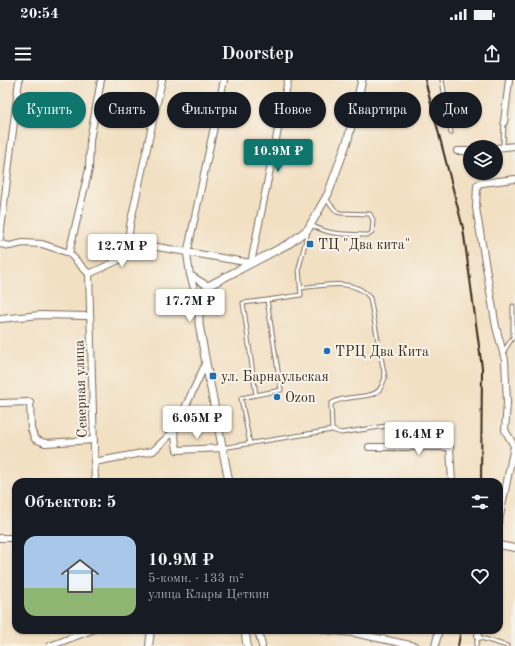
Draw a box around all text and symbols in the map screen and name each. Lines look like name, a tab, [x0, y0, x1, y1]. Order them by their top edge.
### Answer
text: 20:54	[20, 7, 59, 22]
icon: menu	[12, 43, 34, 65]
icon: share	[481, 43, 503, 65]
text: Doorstep	[221, 45, 294, 63]
chip: Купить	[12, 92, 86, 128]
chip: Снять	[94, 92, 159, 128]
chip: Фильтры	[167, 92, 251, 128]
chip: Новое	[259, 92, 326, 128]
chip: Квартира	[334, 92, 421, 128]
chip: Дом	[429, 92, 482, 128]
pin: 10.9M ₽	[241, 139, 315, 173]
map controls	[463, 140, 503, 180]
button: layers	[463, 140, 503, 180]
text: 10.9M ₽	[253, 145, 303, 158]
pin: 12.7M ₽	[85, 234, 159, 268]
place label: ТЦ "Два кита"	[318, 238, 410, 252]
marker: ТЦ "Два кита"	[305, 239, 315, 249]
text: 12.7M ₽	[97, 240, 147, 253]
pin: 17.7M ₽	[153, 289, 227, 323]
text: 17.7M ₽	[165, 295, 215, 308]
street label: Северная улица	[72, 340, 90, 438]
place label: ТРЦ Два Кита	[335, 345, 429, 359]
marker: ТРЦ Два Кита	[322, 346, 332, 356]
place label: ул. Барнаульская	[221, 370, 329, 384]
marker: ул. Барнаульская	[208, 371, 218, 381]
place label: Ozon	[285, 391, 316, 405]
marker: Ozon	[272, 392, 282, 402]
pin: 6.05M ₽	[160, 406, 234, 440]
text: 6.05M ₽	[172, 412, 222, 425]
pin: 16.4M ₽	[382, 422, 456, 456]
text: 16.4M ₽	[394, 428, 444, 441]
icon: filters	[469, 491, 491, 513]
text: Объектов: 5	[24, 494, 116, 511]
icon: home	[56, 552, 104, 600]
text: 10.9M ₽	[148, 552, 214, 569]
icon: heart	[469, 565, 491, 587]
text: 5-комн. · 133 m²	[148, 572, 244, 585]
text: улица Клары Цеткин	[148, 588, 269, 601]

